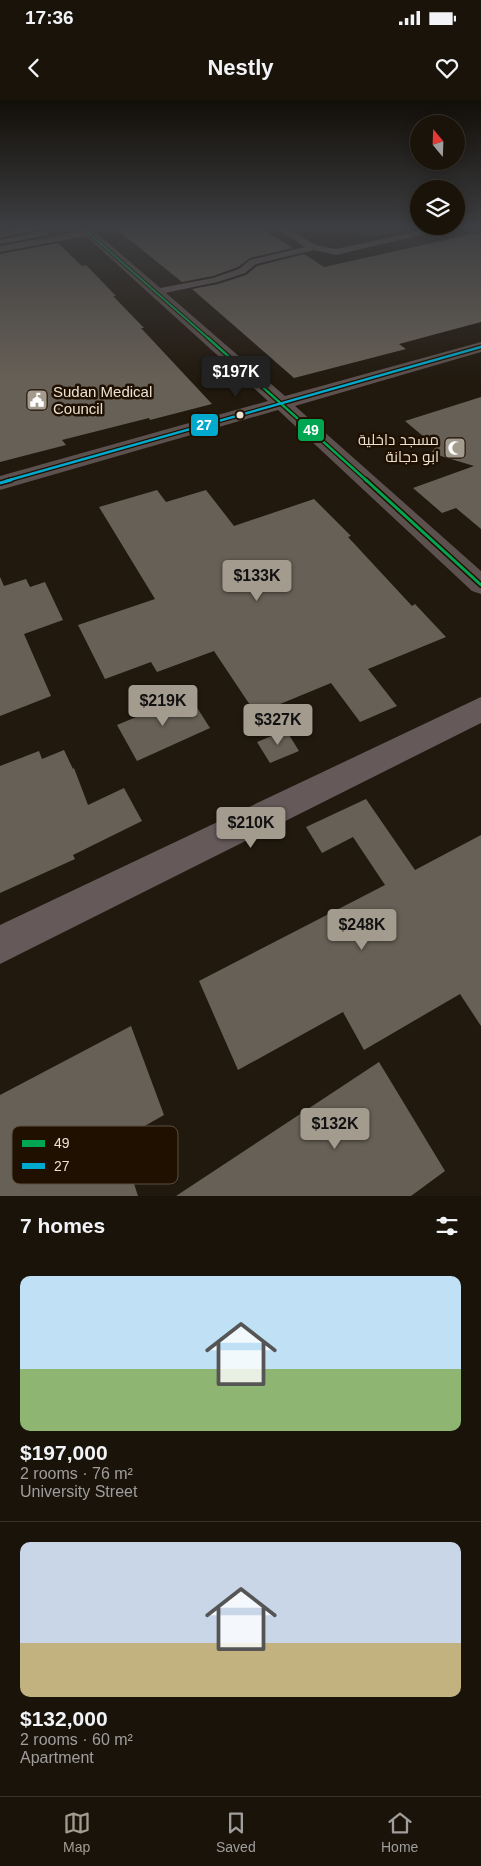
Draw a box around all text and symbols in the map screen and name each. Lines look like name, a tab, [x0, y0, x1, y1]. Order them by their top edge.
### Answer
text: 17:36	[25, 7, 74, 28]
icon: back	[20, 54, 48, 82]
icon: heart	[433, 54, 461, 82]
text: Nestly	[207, 55, 274, 80]
north arrow	[410, 115, 465, 170]
map controls	[410, 115, 465, 235]
button: layers	[410, 180, 465, 235]
pin: $197K	[201, 356, 271, 398]
text: $197K	[212, 363, 260, 380]
place label: Sudan Medical Council	[53, 383, 152, 417]
public building icon: Sudan Medical Council	[25, 388, 49, 412]
unlabelled marker	[235, 410, 245, 420]
line badge: 27	[190, 413, 219, 437]
text: 27	[196, 417, 212, 433]
line badge: 49	[297, 418, 325, 442]
text: 49	[303, 422, 319, 438]
place label: مسجد داخلية ابو دجانة	[358, 431, 439, 466]
mosque icon: مسجد داخلية ابو دجانة	[443, 436, 467, 460]
pin: $133K	[222, 560, 292, 602]
text: $133K	[233, 567, 281, 584]
pin: $219K	[128, 684, 198, 727]
text: $219K	[139, 692, 187, 709]
pin: $327K	[243, 704, 313, 746]
text: $327K	[254, 711, 302, 728]
pin: $210K	[216, 806, 286, 849]
text: $210K	[227, 814, 275, 831]
pin: $248K	[327, 908, 397, 951]
text: $248K	[338, 916, 386, 933]
pin: $132K	[300, 1108, 370, 1150]
text: $132K	[311, 1115, 359, 1132]
legend	[12, 1126, 178, 1184]
text: 49	[54, 1135, 70, 1151]
text: 27	[54, 1158, 70, 1174]
icon: filters	[433, 1212, 461, 1240]
text: 7 homes	[20, 1214, 105, 1237]
icon: home	[196, 1309, 286, 1399]
text: $197,000	[20, 1441, 108, 1464]
text: 2 rooms · 76 m²	[20, 1465, 133, 1482]
text: University Street	[20, 1483, 137, 1500]
icon: home	[196, 1574, 286, 1664]
text: $132,000	[20, 1707, 108, 1730]
text: 2 rooms · 60 m²	[20, 1731, 133, 1748]
text: Apartment	[20, 1749, 94, 1766]
tab: Map	[63, 1809, 91, 1855]
tab: Saved	[216, 1809, 256, 1855]
tab: Home	[381, 1809, 418, 1855]

